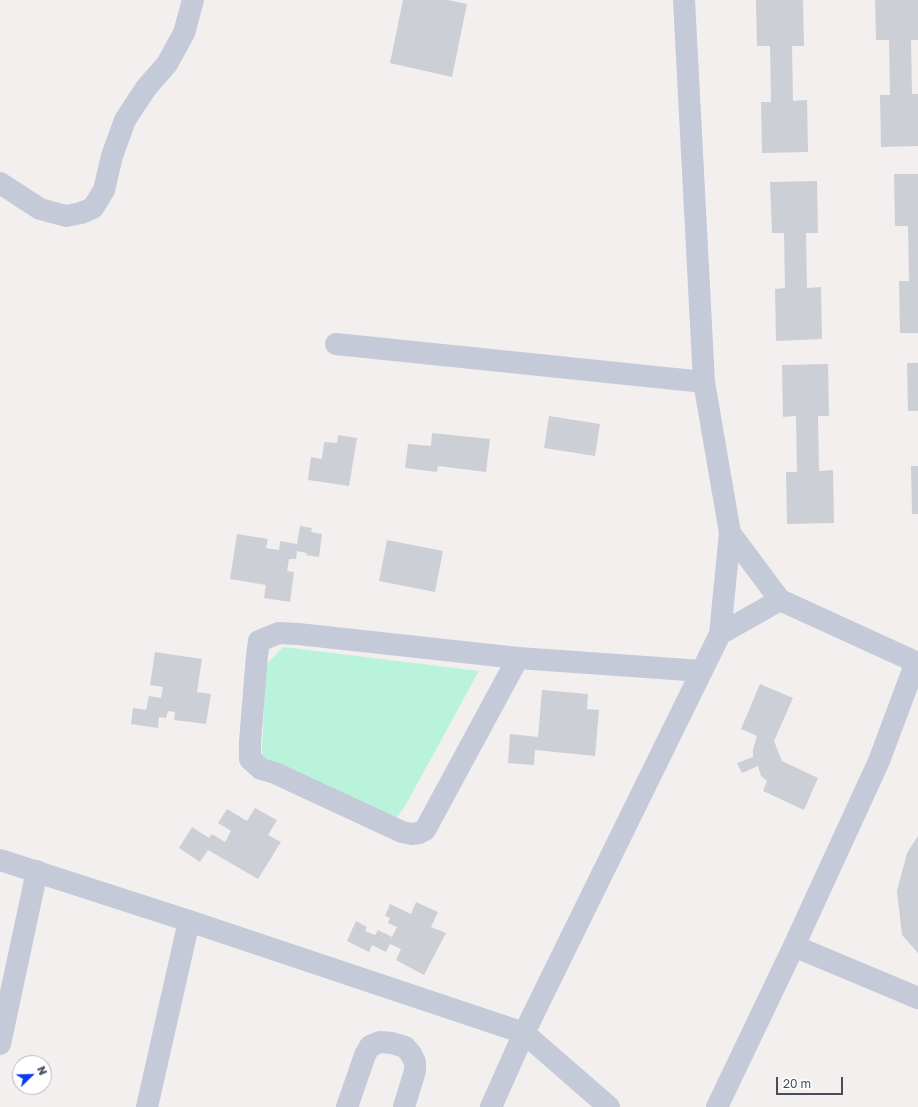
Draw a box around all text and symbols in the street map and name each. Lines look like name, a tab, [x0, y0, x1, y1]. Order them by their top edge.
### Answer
north arrow	[12, 1055, 52, 1095]
text: N	[35, 1064, 50, 1077]
scale bar	[778, 1069, 845, 1095]
text: 20 m	[783, 1076, 811, 1091]

